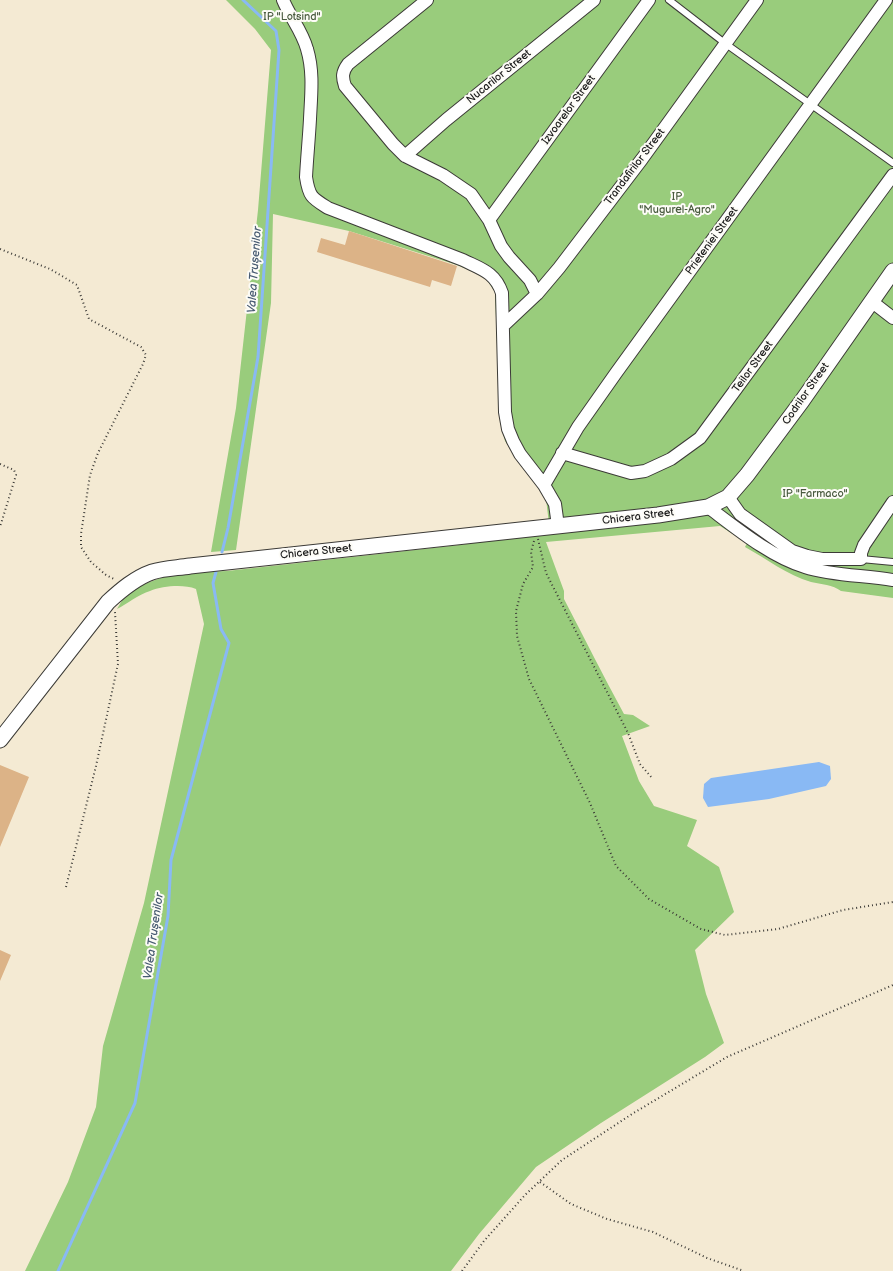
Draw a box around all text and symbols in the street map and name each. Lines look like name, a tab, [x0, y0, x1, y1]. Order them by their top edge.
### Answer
park label: IP "Lotsind"	[263, 10, 321, 24]
street label: Nucarilor Street	[464, 47, 534, 107]
street label: Izvoarelor Street	[539, 73, 599, 147]
street label: Trandafirilor Street	[602, 126, 668, 208]
park label: IP "Mugurel-Agro"	[639, 190, 715, 216]
street label: Prieteniei Street	[683, 205, 741, 277]
water label: Valea Trușenilor	[245, 226, 265, 314]
street label: Teilor Street	[730, 339, 776, 395]
street label: Codrilor Street	[780, 360, 832, 428]
park label: IP "Farmaco"	[782, 487, 848, 501]
street label: Chicera Street	[601, 506, 675, 528]
street label: Chicera Street	[280, 542, 352, 562]
water label: Valea Trușenilor	[141, 892, 167, 980]

